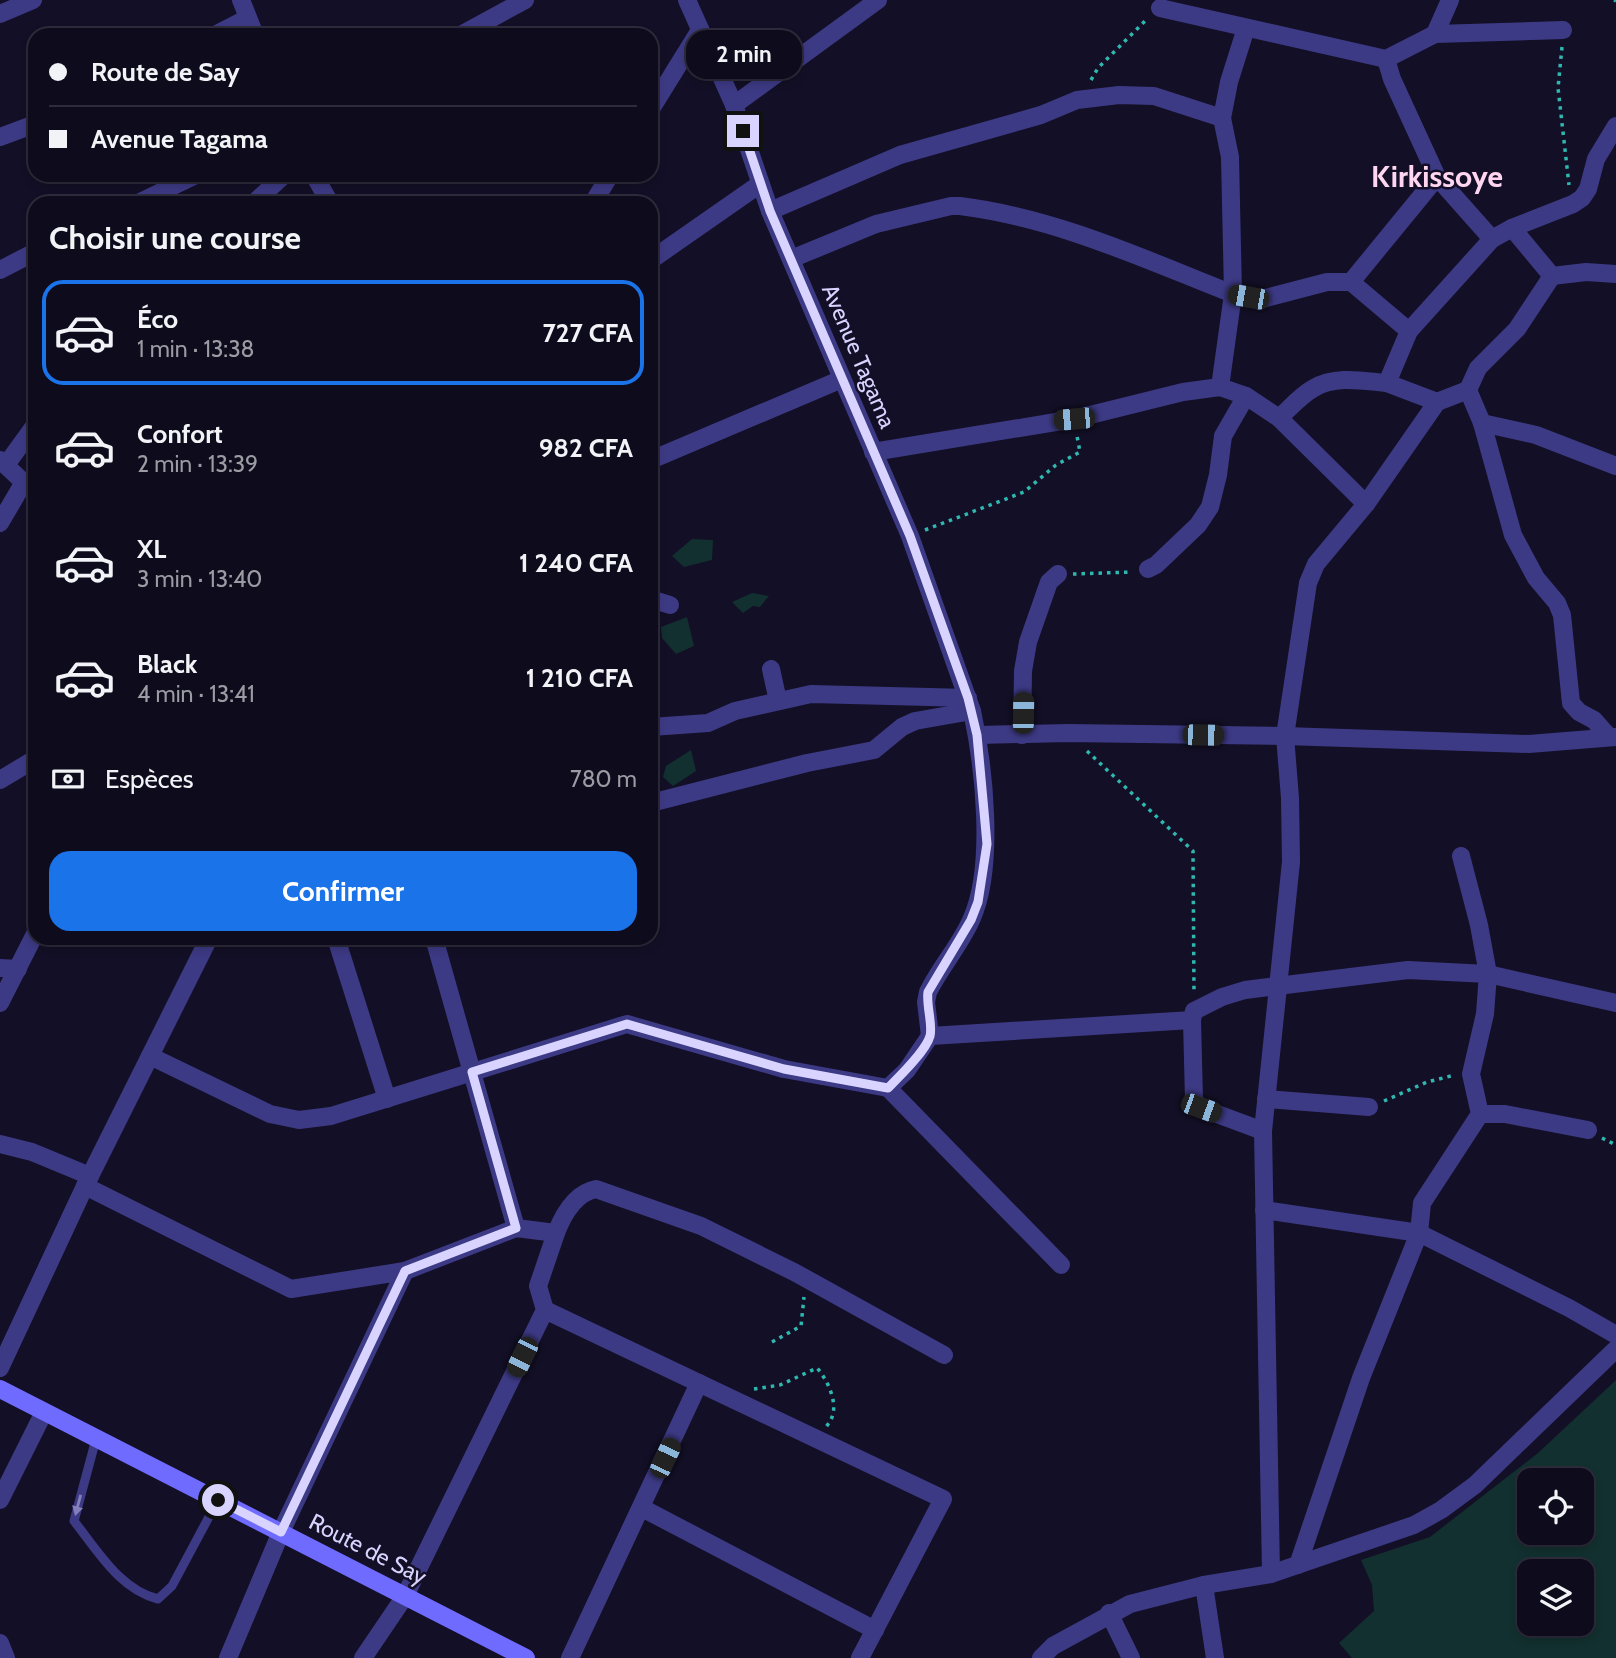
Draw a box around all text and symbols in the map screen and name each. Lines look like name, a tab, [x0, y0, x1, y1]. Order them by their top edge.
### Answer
callout: 2 min	[685, 30, 801, 78]
text: 2 min	[716, 40, 772, 68]
text: Route de Say	[91, 56, 240, 88]
route end	[727, 115, 759, 147]
text: Avenue Tagama	[91, 123, 268, 155]
district label: Kirkissoye	[1371, 158, 1503, 195]
text: Choisir une course	[49, 218, 301, 257]
street label: Avenue Tagama	[816, 280, 902, 432]
car	[1226, 283, 1271, 311]
icon: car	[53, 301, 116, 364]
text: Éco	[137, 303, 178, 335]
text: 727 CFA	[543, 317, 633, 349]
text: 1 min · 13:38	[137, 335, 255, 363]
car	[1053, 407, 1096, 431]
icon: car	[53, 416, 116, 479]
text: Confort	[137, 418, 223, 450]
text: 982 CFA	[539, 432, 633, 464]
text: 2 min · 13:39	[137, 450, 258, 478]
icon: car	[53, 531, 116, 594]
text: XL	[137, 533, 166, 565]
text: 1 240 CFA	[519, 547, 633, 579]
text: 3 min · 13:40	[137, 565, 262, 593]
icon: car	[53, 646, 116, 709]
text: Black	[137, 648, 197, 680]
text: 1 210 CFA	[526, 662, 633, 694]
text: 4 min · 13:41	[137, 680, 255, 708]
car	[1013, 692, 1034, 734]
car	[1182, 724, 1225, 746]
icon: cash	[49, 760, 87, 798]
text: Espèces	[105, 763, 194, 795]
text: 780 m	[570, 765, 637, 793]
button: Confirmer	[49, 851, 637, 931]
car	[1178, 1091, 1225, 1125]
car	[504, 1334, 541, 1380]
car	[647, 1435, 684, 1481]
map controls	[1517, 1468, 1594, 1636]
button: locate	[1517, 1468, 1594, 1545]
route start	[202, 1484, 234, 1516]
one-way arrow	[73, 1495, 83, 1516]
street label: Route de Say	[305, 1507, 432, 1591]
button: layers	[1517, 1559, 1594, 1636]

